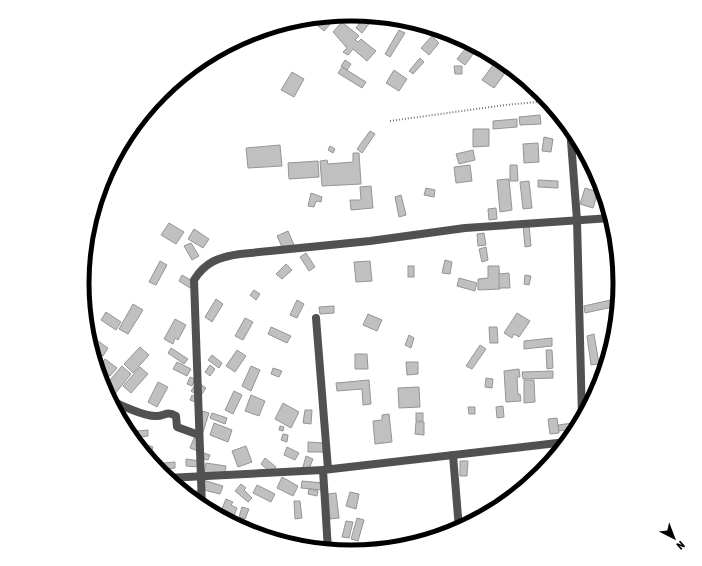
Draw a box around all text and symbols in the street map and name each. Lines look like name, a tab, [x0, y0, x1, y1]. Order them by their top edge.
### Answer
north arrow	[654, 518, 694, 558]
text: N	[674, 539, 687, 552]

